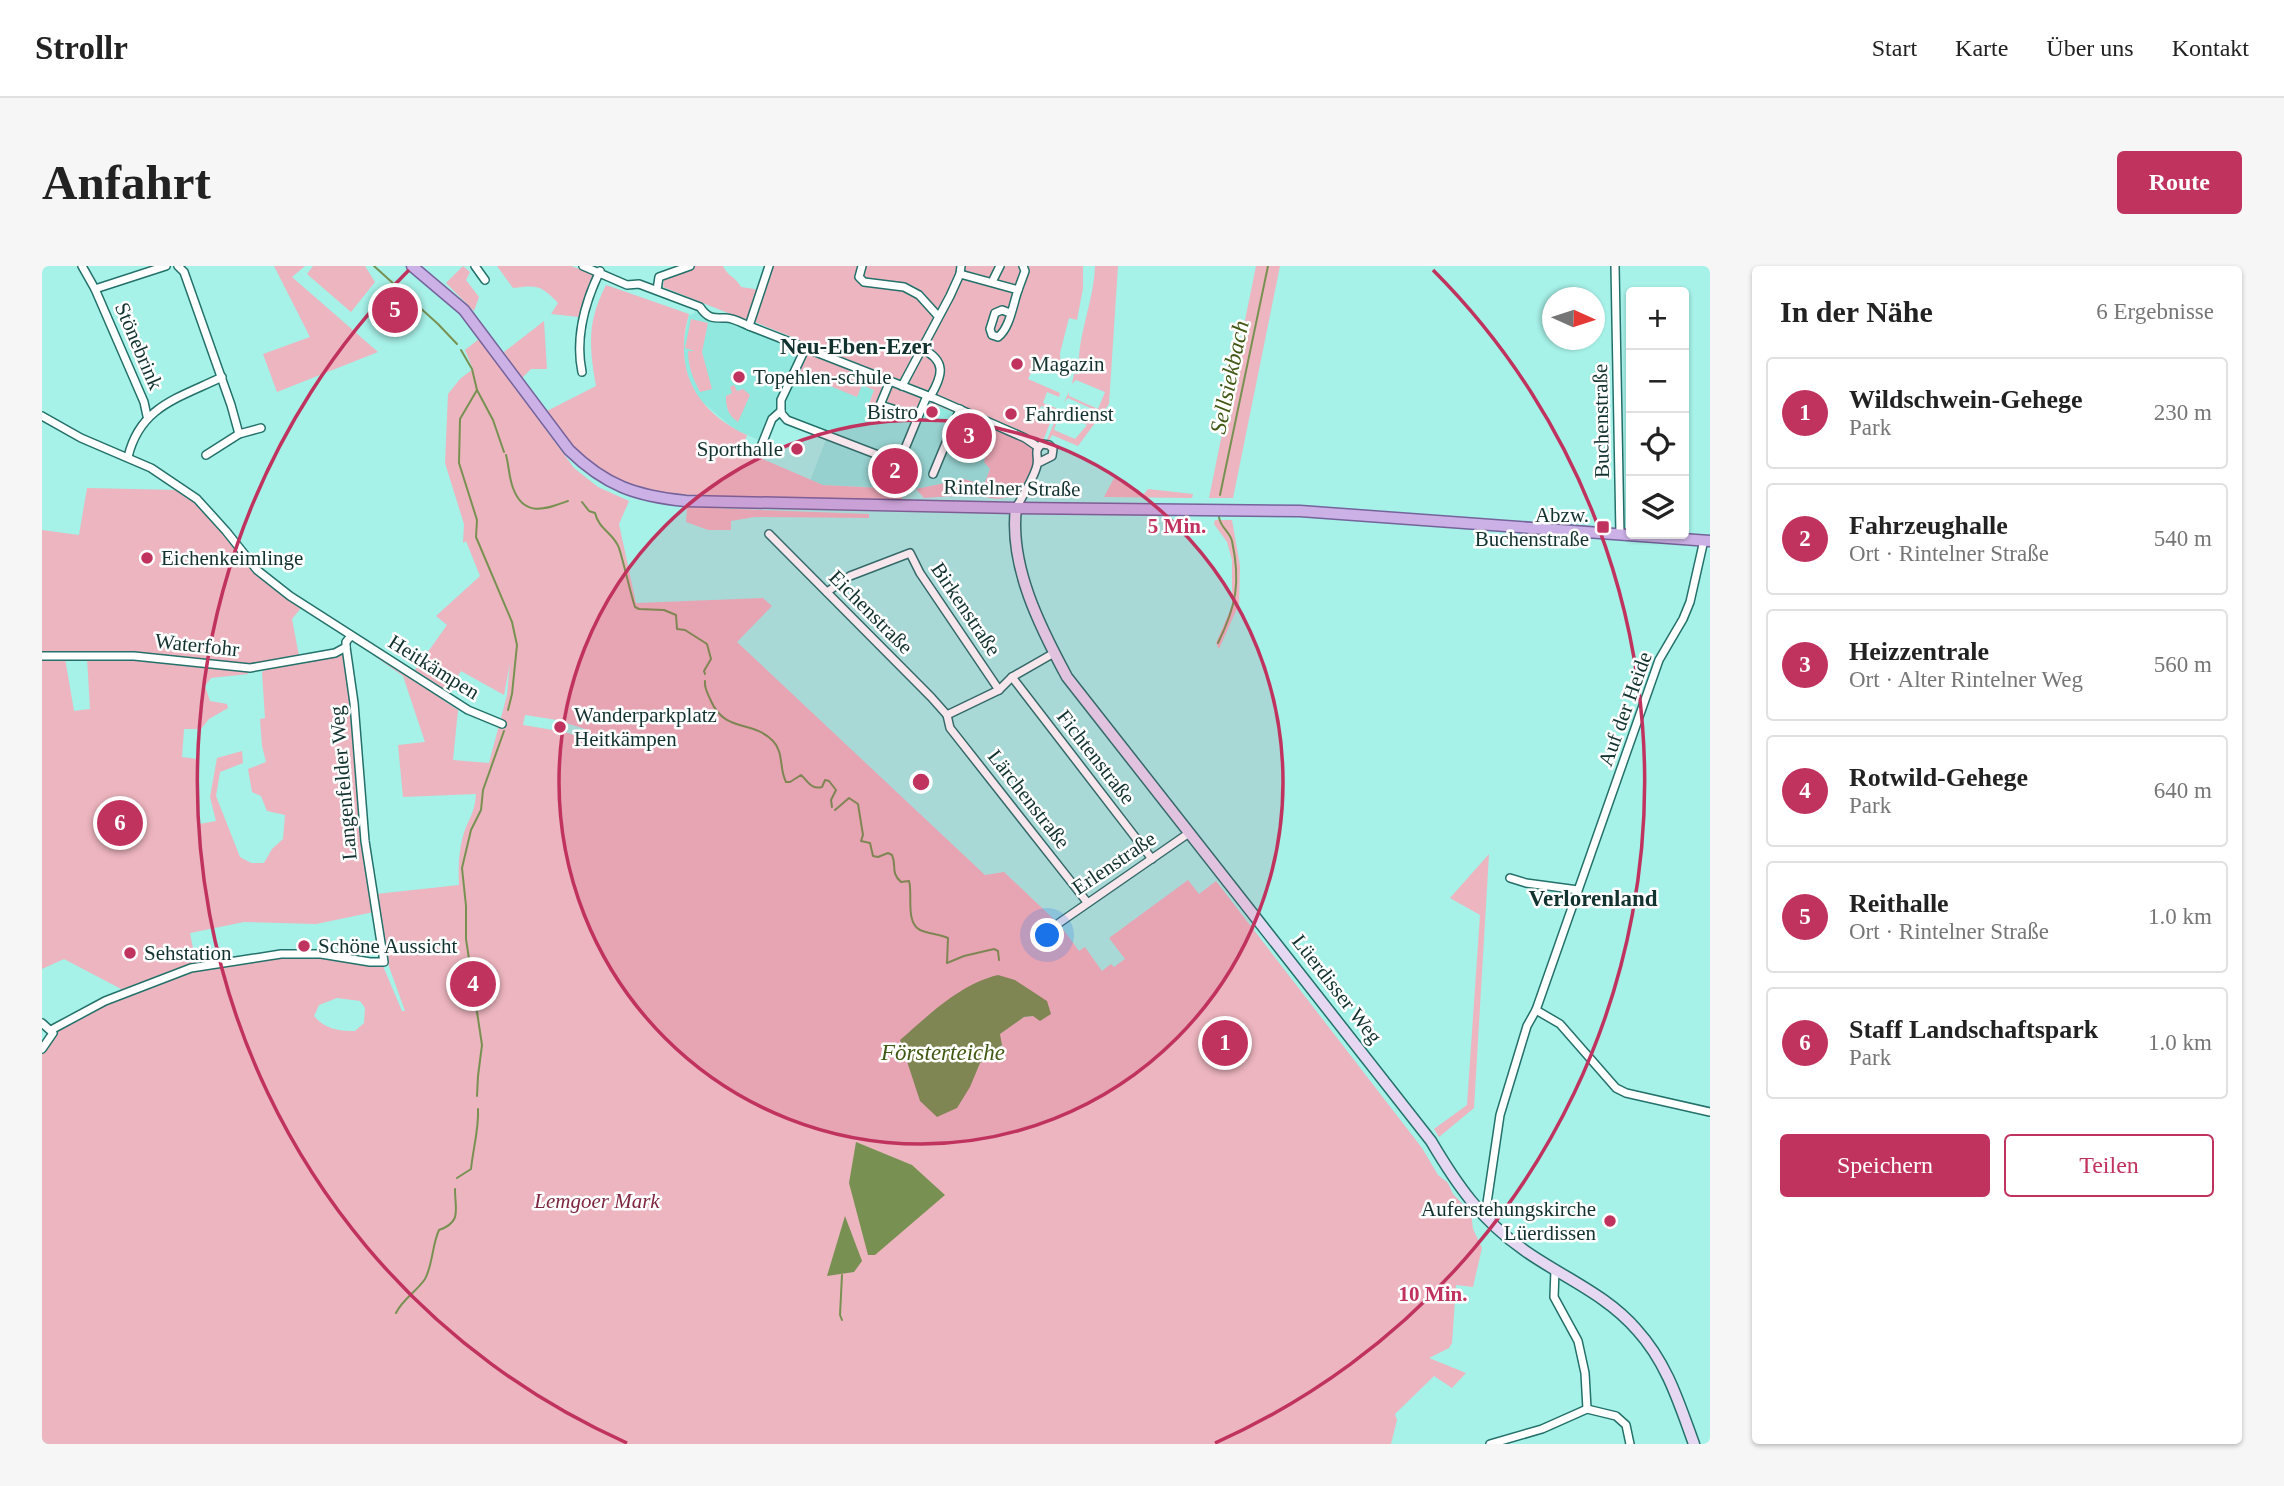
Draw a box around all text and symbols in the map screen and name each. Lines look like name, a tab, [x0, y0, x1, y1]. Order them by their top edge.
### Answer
text: Strollr	[35, 30, 128, 66]
text: Start	[1872, 35, 1917, 61]
text: Karte	[1955, 35, 2008, 61]
text: Über uns	[2046, 35, 2134, 61]
text: Kontakt	[2172, 35, 2249, 61]
button: Route	[2117, 151, 2242, 214]
text: Anfahrt	[42, 155, 211, 210]
pin: 5	[372, 284, 418, 336]
north arrow	[1542, 287, 1605, 350]
map controls	[1626, 287, 1689, 539]
button: +	[1626, 287, 1689, 350]
text: In der Nähe	[1780, 295, 1933, 328]
street label: Stönebrink	[110, 299, 168, 394]
text: 6 Ergebnisse	[2096, 299, 2214, 324]
water label: Sellsiekbach	[1205, 318, 1254, 436]
district label: Neu-Eben-Ezer	[780, 334, 932, 359]
button: −	[1626, 350, 1689, 413]
place label: Magazin	[1031, 352, 1105, 376]
marker: Magazin	[1009, 356, 1025, 372]
street label: Buchenstraße	[1588, 364, 1614, 478]
place label: Topehlen-schule	[753, 365, 891, 389]
marker: Topehlen-schule	[731, 369, 747, 385]
text: Wildschwein-Gehege	[1849, 385, 2083, 414]
place label: Bistro	[867, 400, 918, 424]
text: 1	[1799, 400, 1811, 425]
text: 230 m	[2154, 400, 2212, 425]
place label: Fahrdienst	[1025, 402, 1114, 426]
marker: Bistro	[924, 404, 940, 420]
marker: Fahrdienst	[1003, 406, 1019, 422]
pin: 3	[946, 410, 992, 462]
button: locate	[1626, 413, 1689, 476]
text: Park	[1849, 415, 1891, 440]
place label: Sporthalle	[697, 437, 783, 461]
marker: Sporthalle	[789, 441, 805, 457]
pin: 2	[872, 445, 918, 497]
street label: Rintelner Straße	[943, 475, 1081, 501]
button: layers	[1626, 476, 1689, 539]
place label: Abzw. Buchenstraße	[1475, 503, 1589, 551]
text: Fahrzeughalle	[1849, 511, 2008, 540]
text: 5 Min.	[1148, 514, 1206, 538]
marker: Abzw. Buchenstraße	[1595, 519, 1611, 535]
text: 2	[1799, 526, 1811, 551]
text: 540 m	[2154, 526, 2212, 551]
text: Ort · Rintelner Straße	[1849, 541, 2049, 566]
place label: Eichenkeimlinge	[161, 546, 303, 570]
marker: Eichenkeimlinge	[139, 550, 155, 566]
street label: Birkenstraße	[926, 558, 1006, 660]
street label: Eichenstraße	[824, 565, 918, 659]
street label: Waterfohr	[154, 629, 240, 661]
street label: Heitkämpen	[384, 630, 484, 705]
text: Heizzentrale	[1849, 637, 1989, 666]
street label: Auf der Heide	[1593, 648, 1657, 770]
text: 3	[1799, 652, 1811, 677]
text: 560 m	[2154, 652, 2212, 677]
text: Ort · Alter Rintelner Weg	[1849, 667, 2083, 692]
place label: Wanderparkplatz Heitkämpen	[574, 703, 717, 751]
street label: Langenfelder Weg	[324, 704, 362, 861]
street label: Fichtenstraße	[1052, 705, 1140, 809]
marker: Wanderparkplatz Heitkämpen	[552, 719, 568, 735]
street label: Lärchenstraße	[983, 745, 1075, 853]
text: Rotwild-Gehege	[1849, 763, 2028, 792]
centre of rings	[909, 770, 933, 794]
text: 4	[1799, 778, 1811, 803]
text: 640 m	[2154, 778, 2212, 803]
text: Park	[1849, 793, 1891, 818]
pin: 6	[97, 797, 143, 849]
street label: Erlenstraße	[1068, 826, 1160, 900]
district label: Verlorenland	[1528, 886, 1658, 911]
text: Reithalle	[1849, 889, 1949, 918]
text: 5	[1799, 904, 1811, 929]
text: 1.0 km	[2148, 904, 2212, 929]
your location	[1030, 918, 1064, 952]
text: Ort · Rintelner Straße	[1849, 919, 2049, 944]
street label: Lüerdisser Weg	[1287, 930, 1387, 1049]
place label: Schöne Aussicht	[318, 934, 458, 958]
marker: Schöne Aussicht	[296, 938, 312, 954]
place label: Sehstation	[144, 941, 232, 965]
marker: Sehstation	[122, 945, 138, 961]
pin: 4	[450, 958, 496, 1010]
text: Staff Landschaftspark	[1849, 1015, 2098, 1044]
pin: 1	[1202, 1017, 1248, 1069]
text: 6	[1799, 1030, 1811, 1055]
text: 1.0 km	[2148, 1030, 2212, 1055]
water label: Försterteiche	[880, 1040, 1005, 1065]
text: Park	[1849, 1045, 1891, 1070]
button: Speichern	[1780, 1134, 1990, 1197]
button: Teilen	[2004, 1134, 2214, 1197]
park label: Lemgoer Mark	[533, 1189, 660, 1213]
place label: Auferstehungskirche Lüerdissen	[1421, 1197, 1596, 1245]
marker: Auferstehungskirche Lüerdissen	[1602, 1213, 1618, 1229]
text: 10 Min.	[1399, 1282, 1467, 1306]

